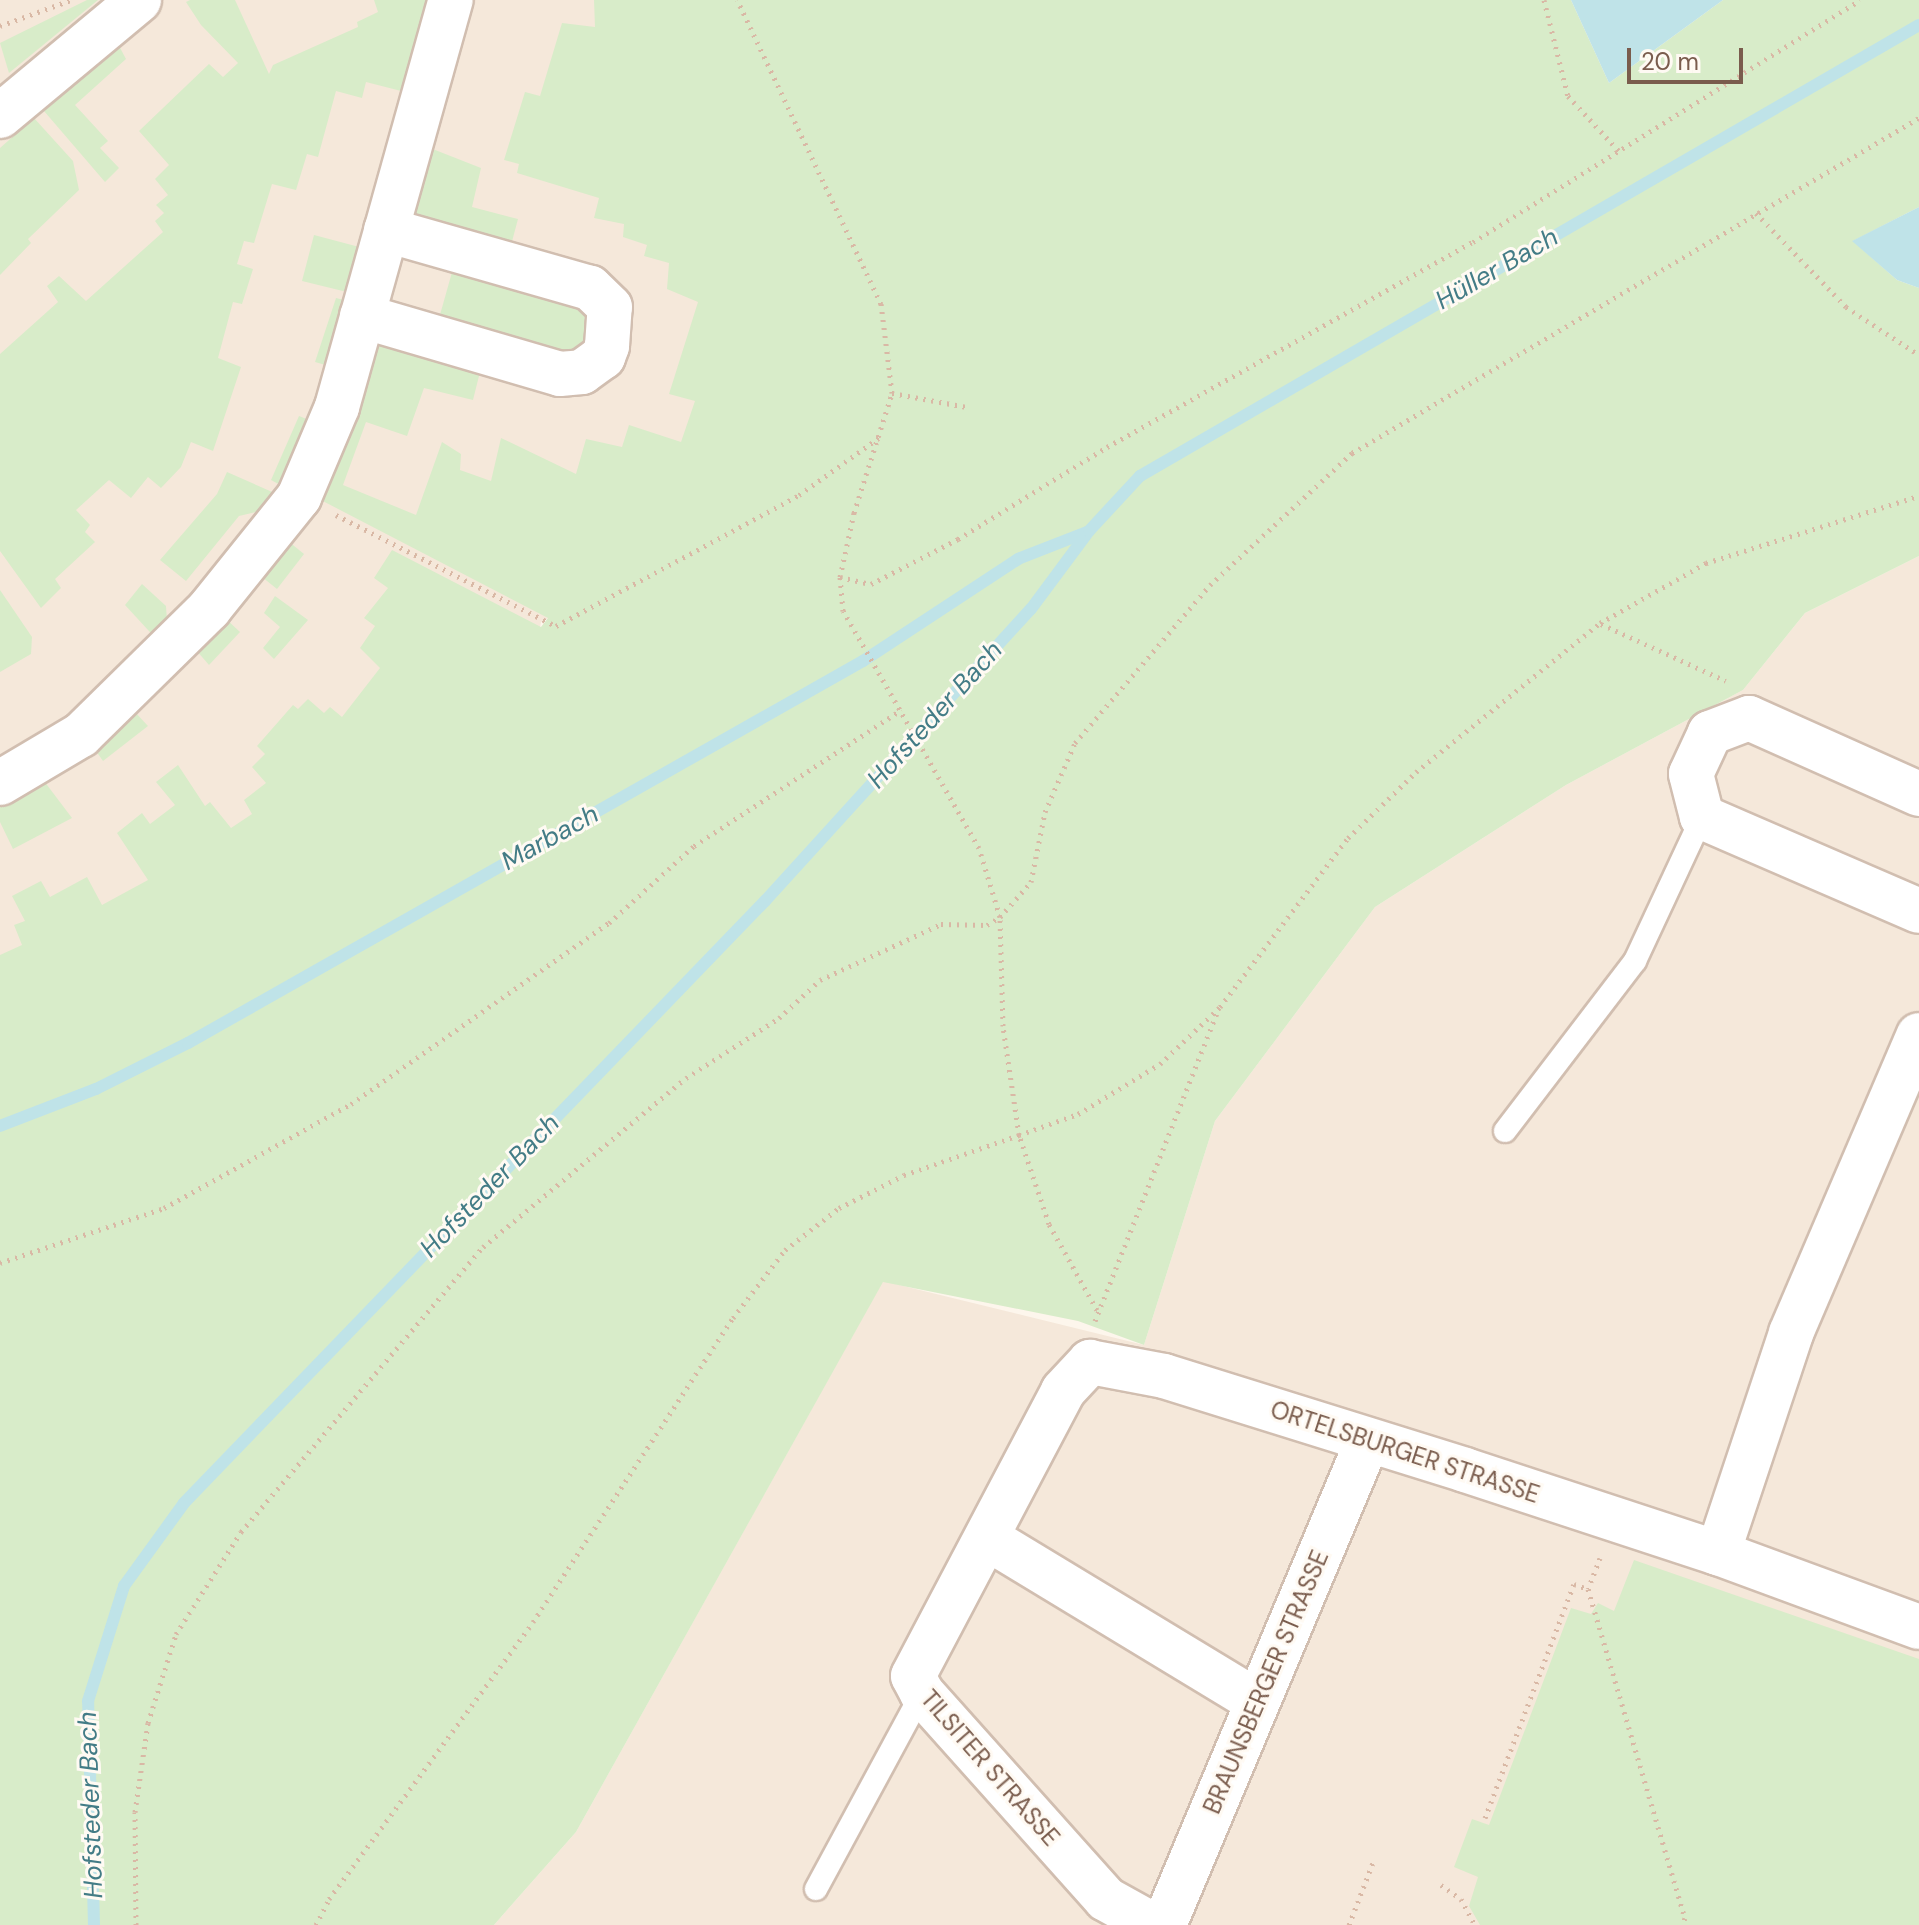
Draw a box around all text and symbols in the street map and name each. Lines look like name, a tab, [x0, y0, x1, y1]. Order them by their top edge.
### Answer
scale bar	[1631, 32, 1747, 82]
text: 20 m	[1641, 46, 1699, 77]
water label: Hüller Bach	[1430, 221, 1564, 317]
water label: Hofsteder Bach	[861, 635, 1009, 795]
water label: Marbach	[496, 799, 604, 877]
water label: Hofsteder Bach	[414, 1108, 566, 1264]
street label: ORTELSBURGER STRASSE	[1267, 1395, 1543, 1509]
street label: BRAUNSBERGER STRASSE	[1197, 1546, 1335, 1818]
street label: TILSITER STRASSE	[915, 1684, 1065, 1852]
water label: Hofsteder Bach	[72, 1711, 110, 1899]

